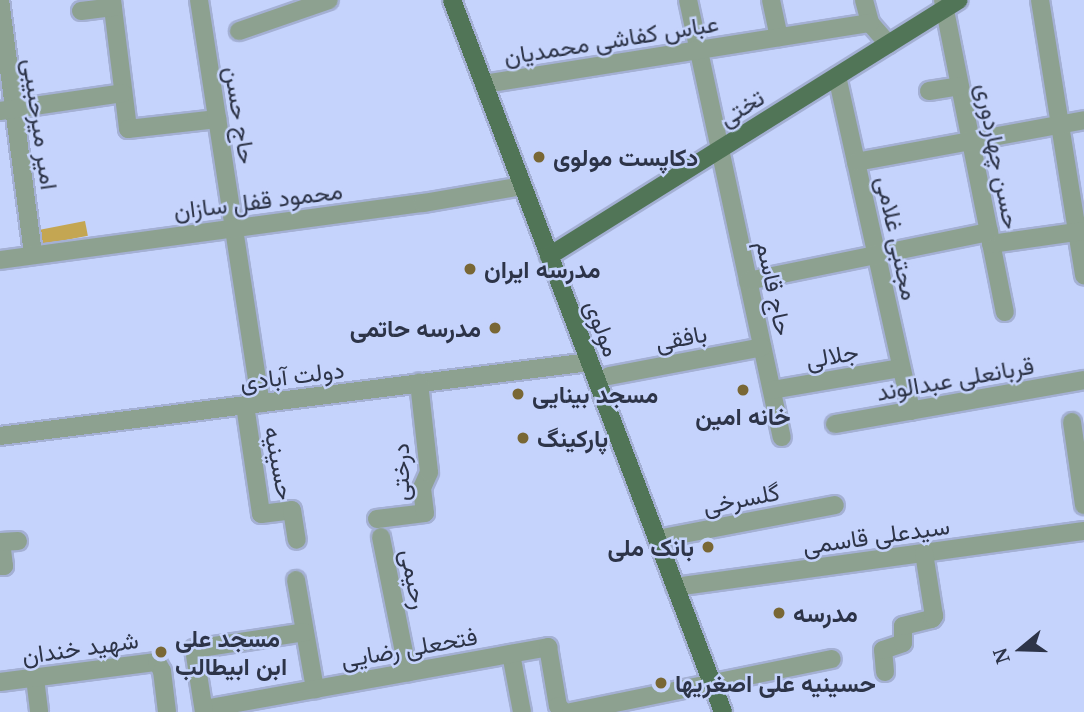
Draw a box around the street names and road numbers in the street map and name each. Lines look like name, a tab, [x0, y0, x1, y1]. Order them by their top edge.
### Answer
street label: عباس کفاشی محمدیان	[502, 8, 720, 70]
street label: امیر میرحبیبی	[18, 56, 64, 192]
street label: حاج حسن	[219, 64, 263, 166]
street label: حسن چهاردوری	[971, 81, 1027, 231]
street label: تختی	[713, 82, 769, 132]
street label: مجتبی غلامی	[871, 173, 925, 303]
street label: محمود قفل سازان	[172, 175, 344, 225]
street label: حاج قاسم	[751, 238, 799, 338]
street label: مولوی	[579, 296, 627, 360]
street label: بافقی	[653, 318, 709, 356]
street label: جلالی	[803, 336, 861, 374]
street label: قربانعلی عبدالوند	[874, 350, 1036, 406]
street label: دولت آبادی	[238, 354, 346, 396]
street label: حسینیه	[259, 424, 301, 502]
street label: درختی	[386, 443, 414, 501]
street label: گلسرخی	[700, 476, 782, 520]
street label: سیدعلی قاسمی	[801, 510, 951, 560]
street label: رحیمی	[395, 546, 435, 612]
street label: فتحعلی رضایی	[338, 621, 480, 673]
street label: شهید خندان	[20, 625, 140, 669]

